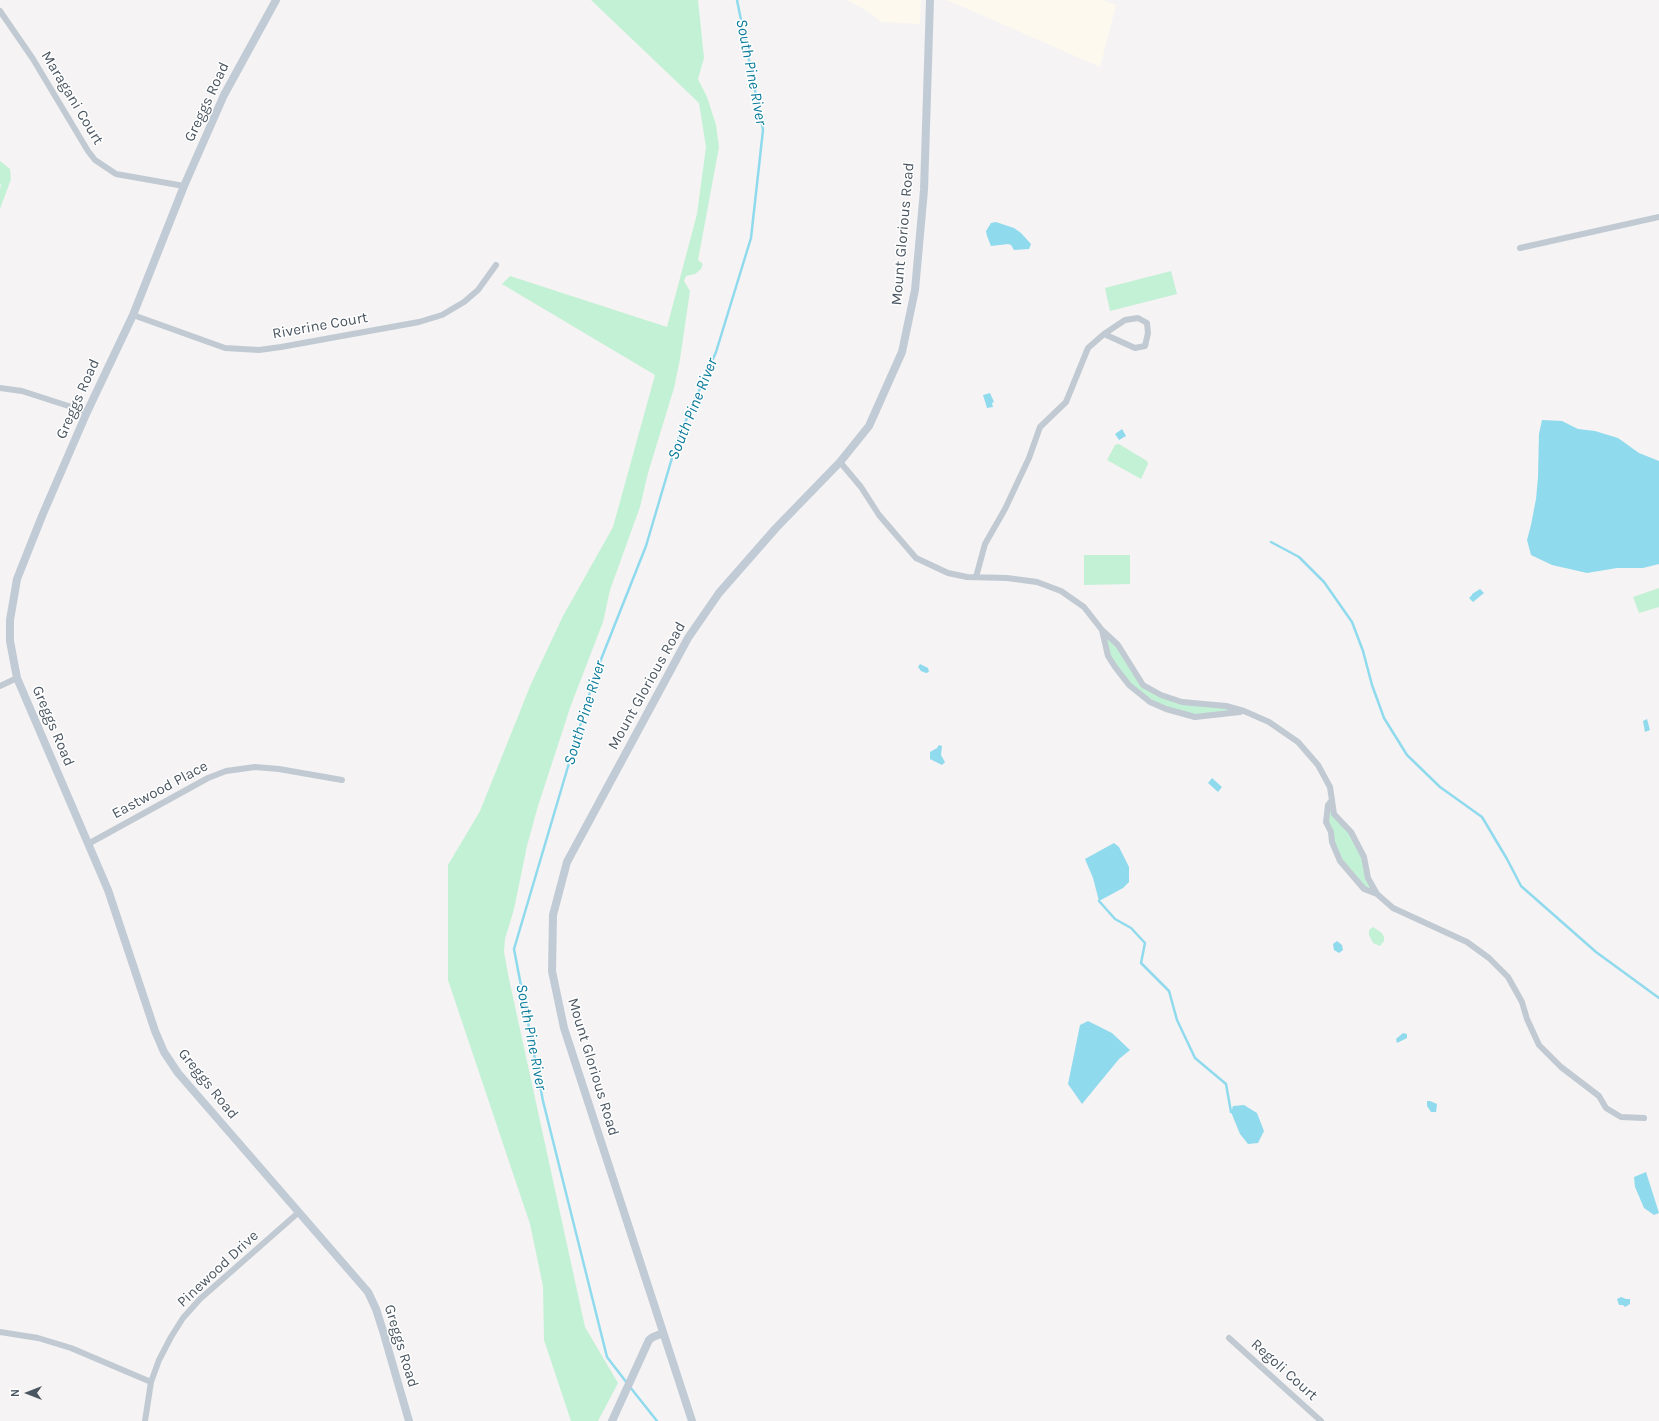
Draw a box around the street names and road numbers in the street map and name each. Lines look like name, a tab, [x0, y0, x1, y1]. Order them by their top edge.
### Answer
street label: Maragani Court	[37, 48, 107, 148]
street label: Greggs Road	[181, 59, 233, 145]
street label: Mount Glorious Road	[888, 162, 918, 306]
street label: Riverine Court	[271, 309, 369, 343]
street label: Greggs Road	[52, 356, 104, 442]
street label: Mount Glorious Road	[604, 619, 690, 753]
street label: Greggs Road	[28, 683, 78, 769]
street label: Eastwood Place	[109, 757, 211, 823]
street label: Mount Glorious Road	[563, 996, 623, 1138]
street label: Greggs Road	[174, 1045, 242, 1123]
street label: Pinewood Drive	[174, 1227, 262, 1311]
street label: Greggs Road	[380, 1302, 422, 1390]
street label: Regoli Court	[1247, 1335, 1321, 1405]

